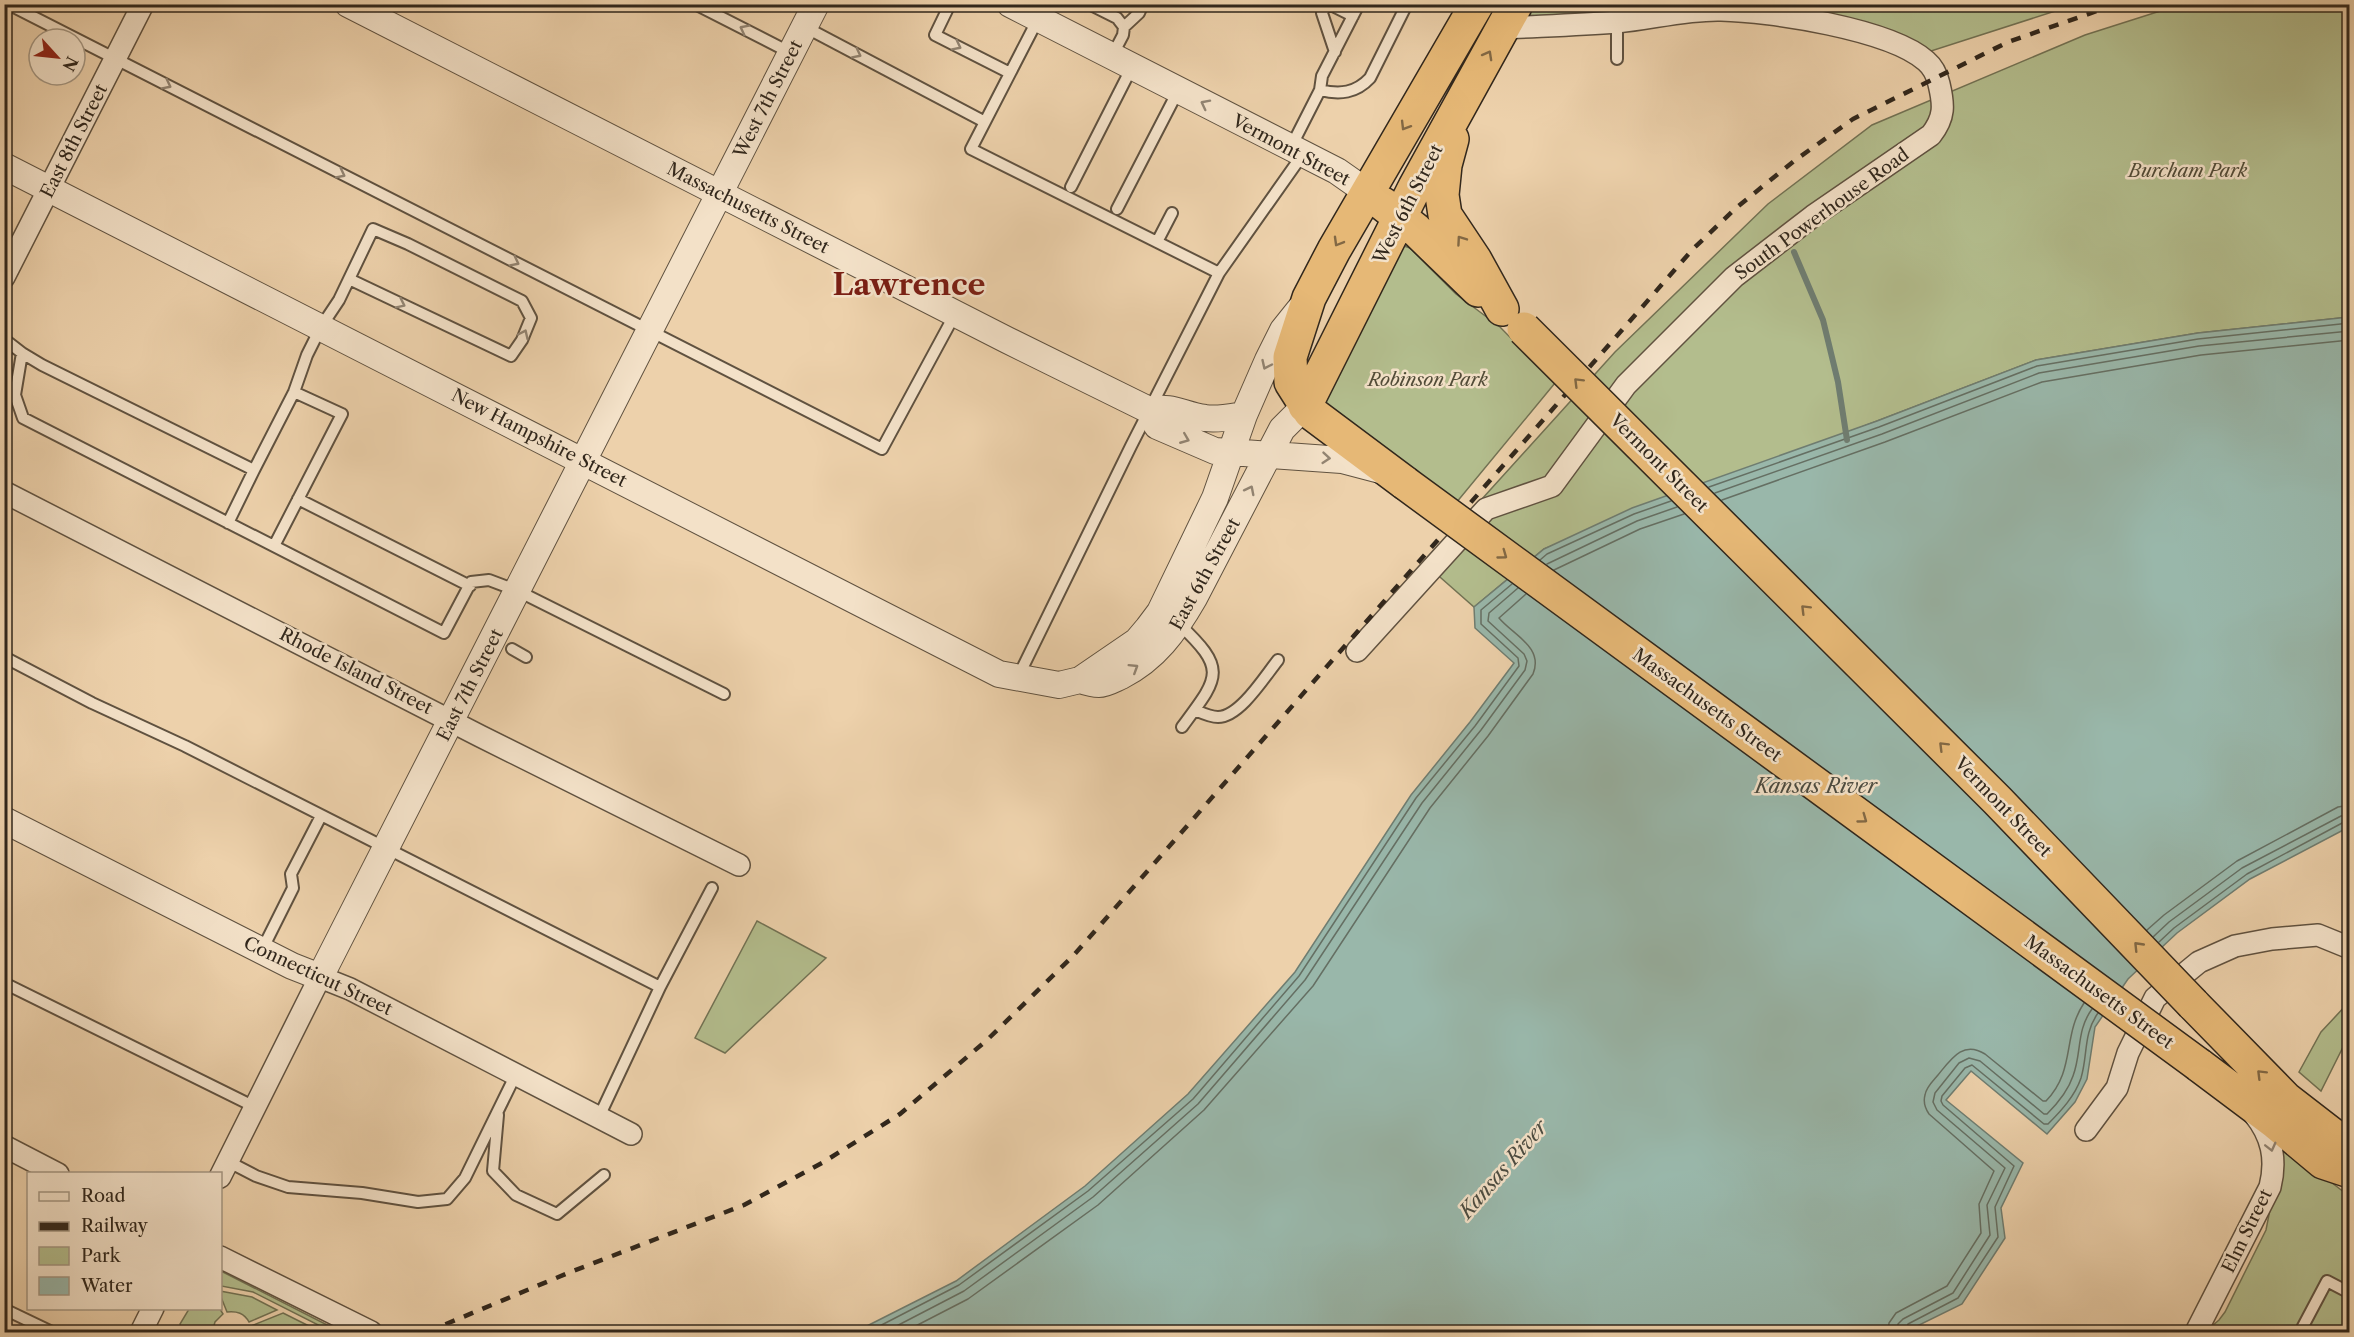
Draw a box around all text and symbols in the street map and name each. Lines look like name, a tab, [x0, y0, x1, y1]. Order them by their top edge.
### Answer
one-way arrow	[739, 24, 750, 36]
north arrow	[27, 27, 87, 87]
street label: West 7th Street	[728, 36, 807, 163]
one-way arrow	[951, 39, 961, 50]
one-way arrow	[851, 46, 862, 58]
one-way arrow	[1481, 51, 1492, 61]
text: N	[58, 53, 82, 75]
one-way arrow	[161, 78, 172, 90]
street label: East 8th Street	[36, 80, 112, 202]
one-way arrow	[1201, 100, 1211, 111]
street label: Vermont Street	[1227, 109, 1354, 191]
one-way arrow	[1401, 120, 1413, 130]
street label: West 6th Street	[1368, 140, 1448, 268]
street label: South Powerhouse Road	[1731, 143, 1913, 285]
street label: Massachusetts Street	[663, 158, 833, 259]
park label: Burcham Park	[2127, 160, 2248, 182]
one-way arrow	[335, 167, 346, 178]
one-way arrow	[1334, 236, 1345, 247]
one-way arrow	[1457, 236, 1468, 247]
one-way arrow	[509, 255, 519, 266]
district label: Lawrence	[832, 266, 986, 303]
one-way arrow	[395, 297, 406, 308]
one-way arrow	[516, 329, 528, 340]
one-way arrow	[1262, 358, 1274, 369]
park label: Robinson Park	[1366, 369, 1489, 391]
one-way arrow	[1574, 378, 1584, 389]
street label: New Hampshire Street	[448, 384, 631, 492]
street label: Vermont Street	[1604, 408, 1713, 517]
one-way arrow	[1178, 432, 1189, 444]
one-way arrow	[1322, 451, 1331, 464]
one-way arrow	[1243, 485, 1255, 496]
street label: East 6th Street	[1165, 514, 1245, 634]
one-way arrow	[1496, 548, 1507, 559]
one-way arrow	[1801, 605, 1812, 615]
street label: Rhode Island Street	[276, 623, 437, 719]
street label: East 7th Street	[432, 625, 508, 745]
street label: Massachusetts Street	[1628, 644, 1786, 767]
one-way arrow	[1128, 664, 1138, 676]
one-way arrow	[1940, 743, 1951, 754]
street label: Vermont Street	[1949, 752, 2057, 862]
water label: Kansas River	[1753, 774, 1879, 798]
one-way arrow	[1857, 812, 1868, 823]
street label: Massachusetts Street	[2020, 931, 2178, 1054]
street label: Connecticut Street	[240, 932, 396, 1020]
one-way arrow	[2134, 943, 2145, 954]
one-way arrow	[2257, 1070, 2268, 1081]
water label: Kansas River	[1453, 1114, 1553, 1224]
one-way arrow	[2264, 1141, 2276, 1151]
legend	[27, 1172, 222, 1310]
text: Road	[81, 1185, 126, 1207]
street label: Elm Street	[2217, 1185, 2277, 1276]
text: Railway	[81, 1215, 149, 1237]
text: Park	[81, 1245, 122, 1267]
text: Water	[80, 1275, 133, 1297]

